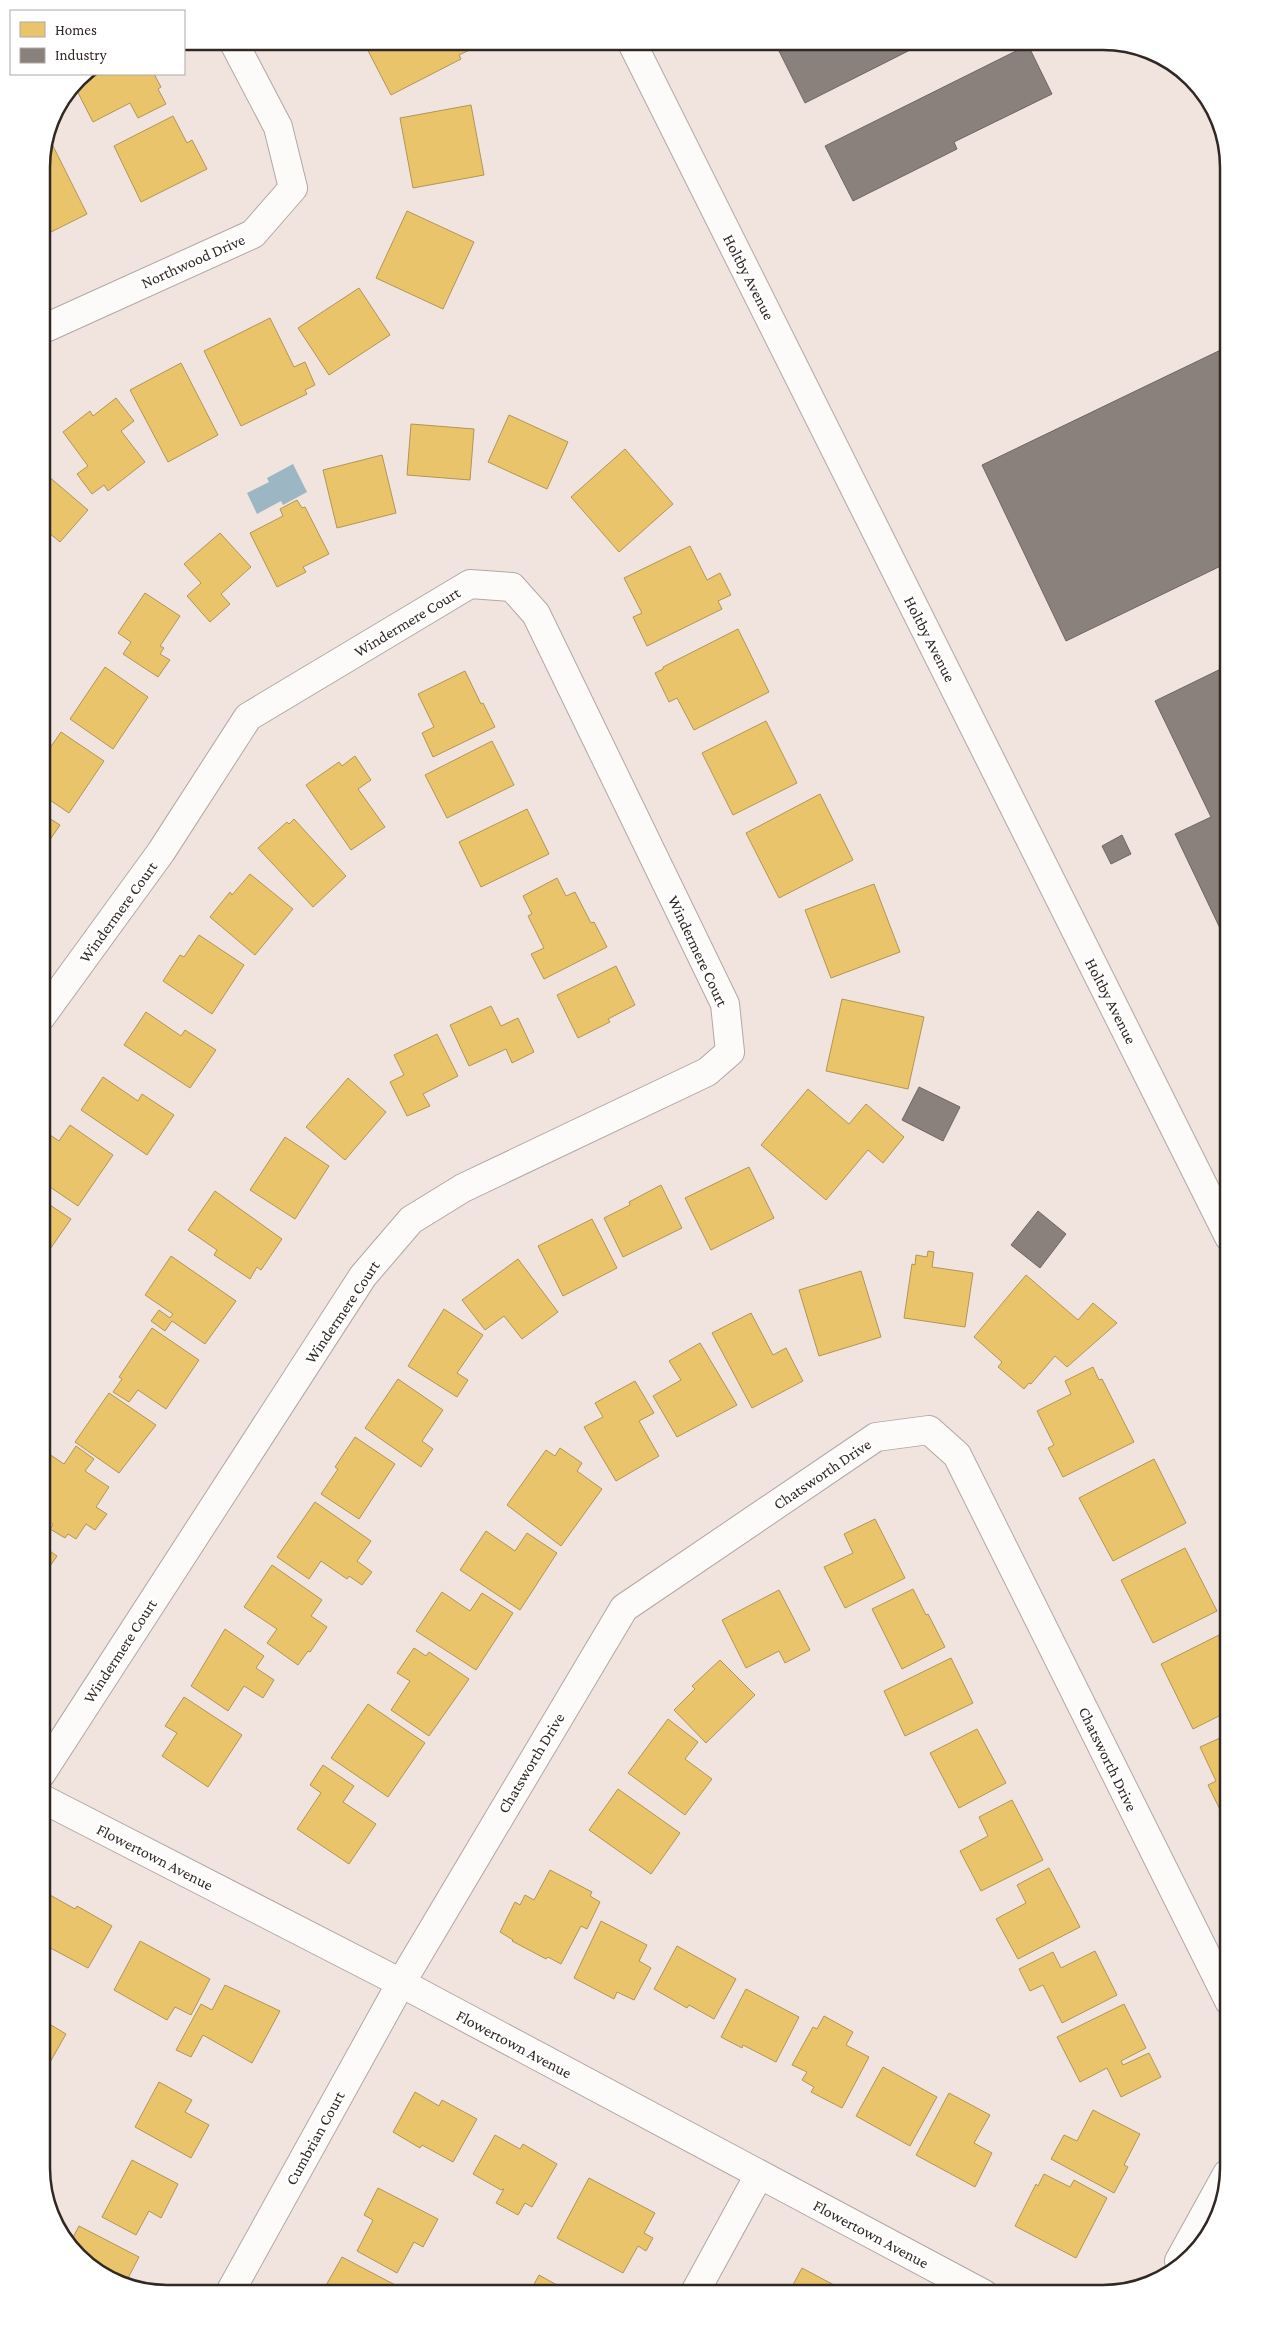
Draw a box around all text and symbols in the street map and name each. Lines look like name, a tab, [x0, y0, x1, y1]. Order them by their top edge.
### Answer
legend	[10, 10, 185, 75]
text: Homes	[55, 22, 97, 38]
text: Industry	[55, 47, 107, 64]
street label: Northwood Drive	[139, 231, 247, 291]
street label: Holtby Avenue	[719, 231, 778, 323]
street label: Windermere Court	[351, 583, 464, 660]
street label: Holtby Avenue	[900, 593, 959, 685]
street label: Windermere Court	[76, 858, 161, 966]
street label: Windermere Court	[665, 893, 731, 1010]
street label: Holtby Avenue	[1081, 955, 1140, 1047]
street label: Windermere Court	[301, 1257, 383, 1367]
street label: Chatsworth Drive	[770, 1435, 874, 1513]
street label: Windermere Court	[80, 1595, 160, 1706]
street label: Chatsworth Drive	[1075, 1704, 1141, 1814]
street label: Chatsworth Drive	[494, 1710, 568, 1816]
street label: Flowertown Avenue	[94, 1820, 216, 1894]
street label: Flowertown Avenue	[454, 2006, 574, 2082]
street label: Cumbrian Court	[282, 2088, 348, 2188]
street label: Flowertown Avenue	[811, 2196, 931, 2272]

